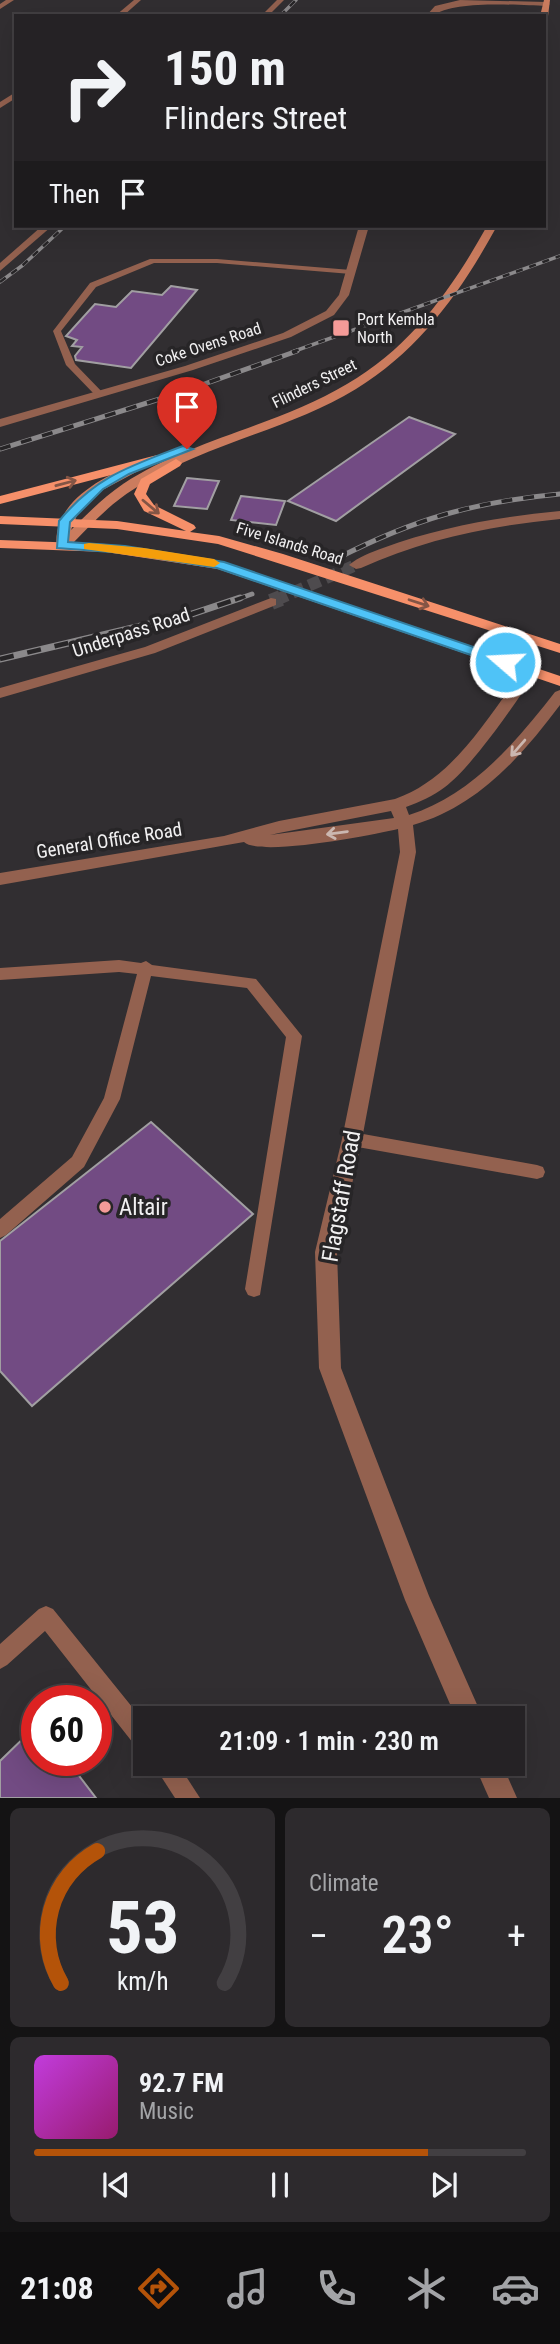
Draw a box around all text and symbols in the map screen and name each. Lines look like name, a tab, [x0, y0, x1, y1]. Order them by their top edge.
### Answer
text: 150 m	[164, 40, 286, 97]
icon: right	[49, 42, 140, 133]
text: Flinders Street	[164, 99, 347, 137]
icon: arrive	[114, 175, 152, 213]
text: Then	[49, 179, 100, 209]
place label: Port Kembla North	[357, 310, 435, 347]
street label: Coke Ovens Road	[153, 318, 263, 371]
marker: Port Kembla North	[331, 318, 351, 338]
street label: Flinders Street	[269, 355, 360, 412]
pin	[157, 377, 217, 449]
icon: arrive	[168, 388, 206, 426]
one-way arrow	[55, 476, 77, 489]
one-way arrow	[142, 499, 160, 515]
street label: Five Islands Road	[234, 518, 346, 569]
one-way arrow	[408, 597, 430, 610]
street label: Underpass Road	[69, 603, 193, 662]
position arrow	[468, 625, 542, 699]
one-way arrow	[510, 739, 526, 757]
street label: General Office Road	[35, 818, 184, 863]
one-way arrow	[326, 827, 349, 840]
street label: Flagstaff Road	[317, 1128, 366, 1264]
place label: Altair	[119, 1194, 168, 1221]
marker: Altair	[97, 1199, 113, 1215]
speed limit sign: 60	[21, 1685, 112, 1776]
text: 21:09 · 1 min · 230 m	[219, 1726, 439, 1756]
text: Climate	[309, 1870, 379, 1897]
text: 53	[106, 1886, 179, 1972]
text: 23°	[381, 1905, 454, 1966]
text: −	[309, 1914, 328, 1958]
text: +	[507, 1914, 526, 1958]
text: km/h	[117, 1967, 168, 1996]
text: 92.7 FM	[139, 2068, 224, 2098]
text: Music	[139, 2098, 194, 2125]
icon: previous	[97, 2166, 135, 2204]
icon: pause	[261, 2166, 299, 2204]
icon: next	[425, 2166, 463, 2204]
icon: directions	[134, 2264, 183, 2313]
icon: music	[223, 2264, 272, 2313]
icon: phone	[312, 2264, 361, 2313]
icon: climate	[402, 2264, 451, 2313]
icon: car	[491, 2264, 540, 2313]
text: 21:08	[20, 2269, 94, 2307]

